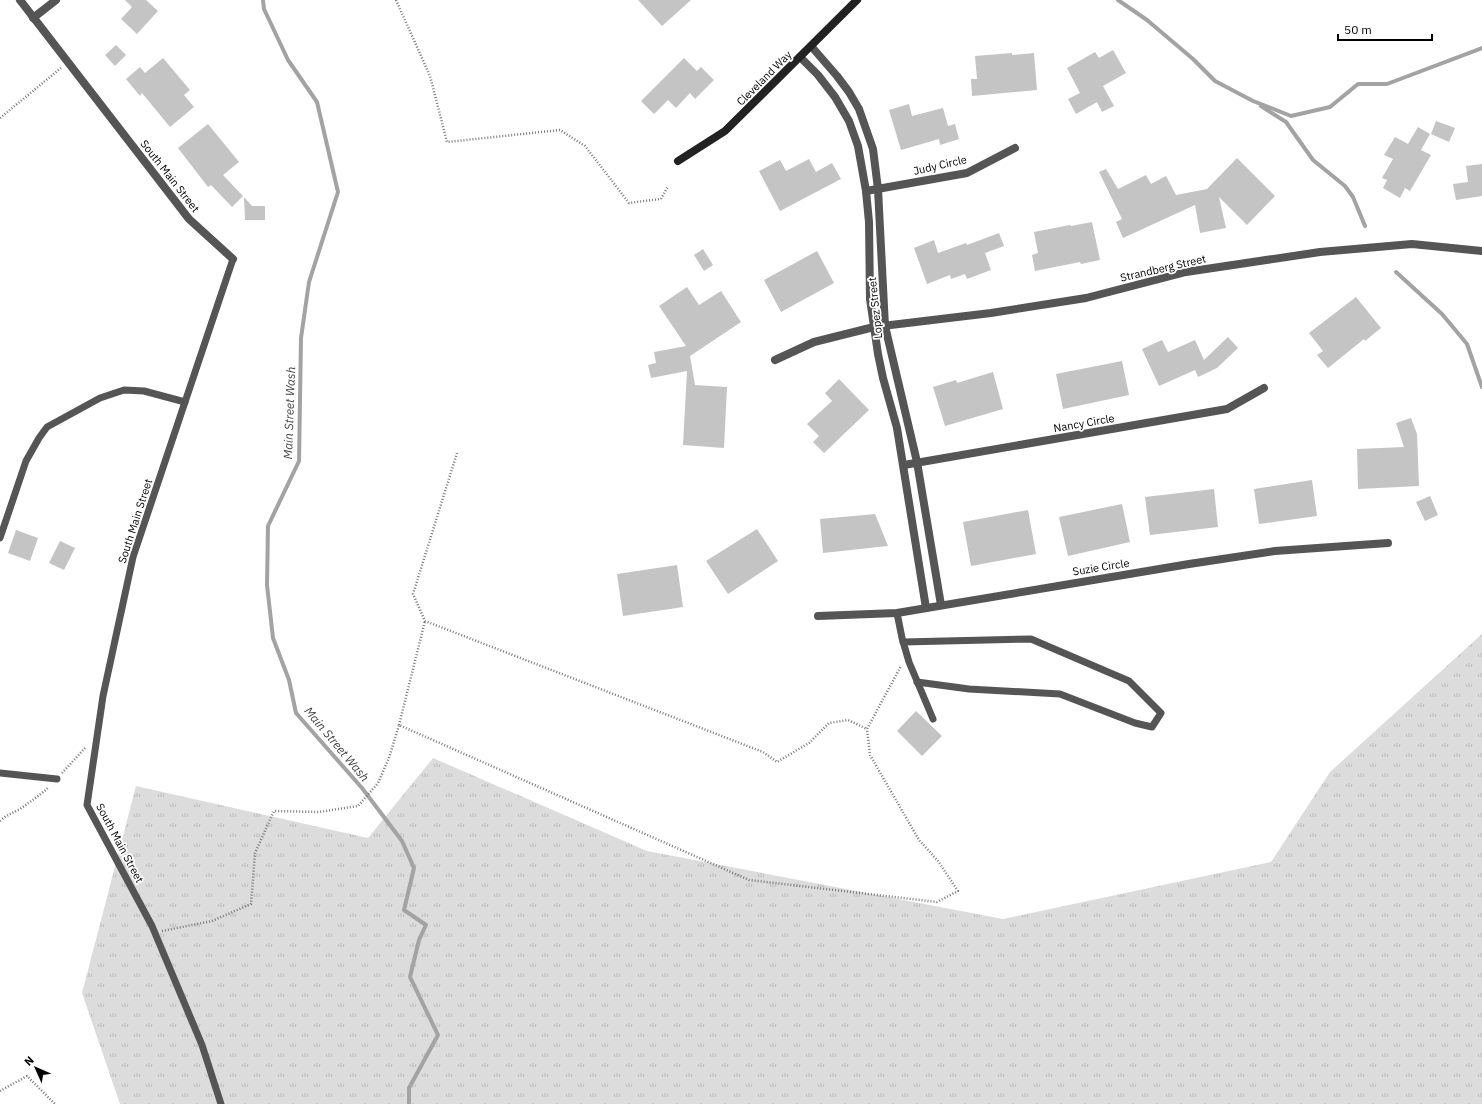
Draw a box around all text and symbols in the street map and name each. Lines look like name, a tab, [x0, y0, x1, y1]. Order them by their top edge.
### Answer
scale bar	[1338, 16, 1432, 42]
text: 50 m	[1344, 22, 1372, 37]
street label: Cleveland Way	[734, 47, 795, 108]
street label: South Main Street	[137, 137, 203, 215]
street label: Judy Circle	[912, 152, 968, 178]
street label: Strandberg Street	[1119, 251, 1207, 285]
street label: Lopez Street	[865, 276, 885, 339]
water label: Main Street Wash	[280, 366, 298, 460]
street label: Nancy Circle	[1052, 411, 1116, 435]
street label: South Main Street	[115, 477, 155, 565]
street label: Suzie Circle	[1072, 556, 1130, 578]
water label: Main Street Wash	[301, 704, 373, 785]
street label: South Main Street	[93, 801, 147, 885]
north arrow	[16, 1048, 56, 1088]
text: N	[21, 1053, 37, 1069]

